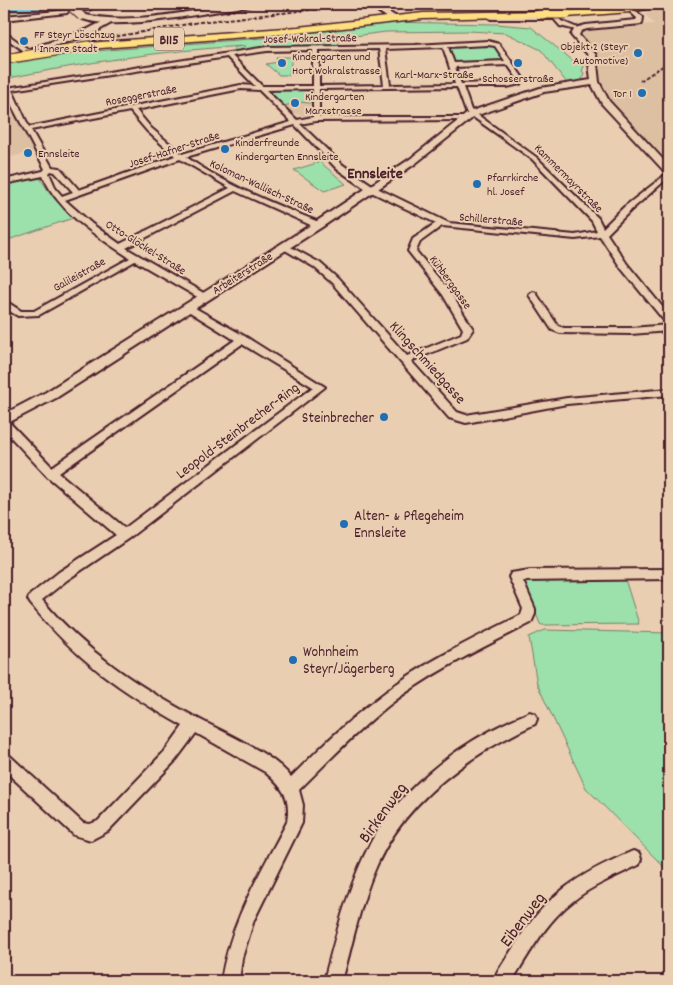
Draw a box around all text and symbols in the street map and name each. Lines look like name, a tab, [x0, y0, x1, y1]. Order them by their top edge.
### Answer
place label: FF Steyr Löschzug 1 Innere Stadt	[34, 27, 115, 58]
road number: B115	[154, 28, 184, 50]
street label: Josef-Wokral-Straße	[263, 30, 357, 49]
marker: FF Steyr Löschzug 1 Innere Stadt	[18, 35, 30, 47]
place label: Objekt 2 (Steyr Automotive)	[560, 39, 629, 70]
marker: Objekt 2 (Steyr Automotive)	[632, 47, 644, 59]
place label: Kindergarten und Hort Wokralstrasse	[292, 49, 380, 80]
marker: Kindergarten und Hort Wokralstrasse	[276, 57, 288, 69]
marker: Schosserstraße	[512, 57, 524, 69]
street label: Karl-Marx-Straße	[394, 67, 474, 84]
place label: Schosserstraße	[482, 71, 554, 88]
street label: Roseggerstraße	[104, 81, 178, 112]
place label: Tor 1	[613, 86, 632, 103]
marker: Tor 1	[636, 87, 648, 99]
place label: Kindergarten Marxstrasse	[305, 89, 365, 120]
marker: Kindergarten Marxstrasse	[289, 97, 301, 109]
street label: Josef-Hafner-Straße	[127, 128, 222, 173]
place label: Kinderfreunde Kindergarten Ennsleite	[235, 135, 339, 166]
street label: Kammermayrstraße	[530, 141, 606, 217]
marker: Kinderfreunde Kindergarten Ennsleite	[219, 143, 231, 155]
place label: Ennsleite	[38, 146, 80, 163]
marker: Ennsleite	[22, 147, 34, 159]
street label: Koloman-Wallisch-Straße	[206, 156, 316, 219]
district label: Ennsleite	[347, 163, 403, 186]
place label: Pfarrkirche hl. Josef	[487, 170, 538, 201]
marker: Pfarrkirche hl. Josef	[471, 178, 483, 190]
street label: Schillerstraße	[458, 209, 523, 232]
street label: Otto-Glöckel-Straße	[102, 217, 189, 280]
street label: Arbeiterstraße	[209, 249, 276, 300]
street label: Kühberggasse	[424, 253, 475, 313]
street label: Galileistraße	[50, 254, 109, 297]
street label: Klingschmiedgasse	[383, 317, 470, 410]
street label: Leopold-Steinbrecher-Ring	[172, 378, 305, 485]
place label: Steinbrecher	[302, 408, 374, 430]
marker: Steinbrecher	[378, 411, 390, 423]
place label: Alten- & Pflegeheim Ennsleite	[354, 506, 464, 545]
marker: Alten- & Pflegeheim Ennsleite	[338, 518, 350, 530]
place label: Wohnheim Steyr/Jägerberg	[303, 642, 395, 681]
marker: Wohnheim Steyr/Jägerberg	[287, 654, 299, 666]
street label: Birkenweg	[353, 778, 415, 849]
street label: Eibenweg	[495, 888, 553, 953]

